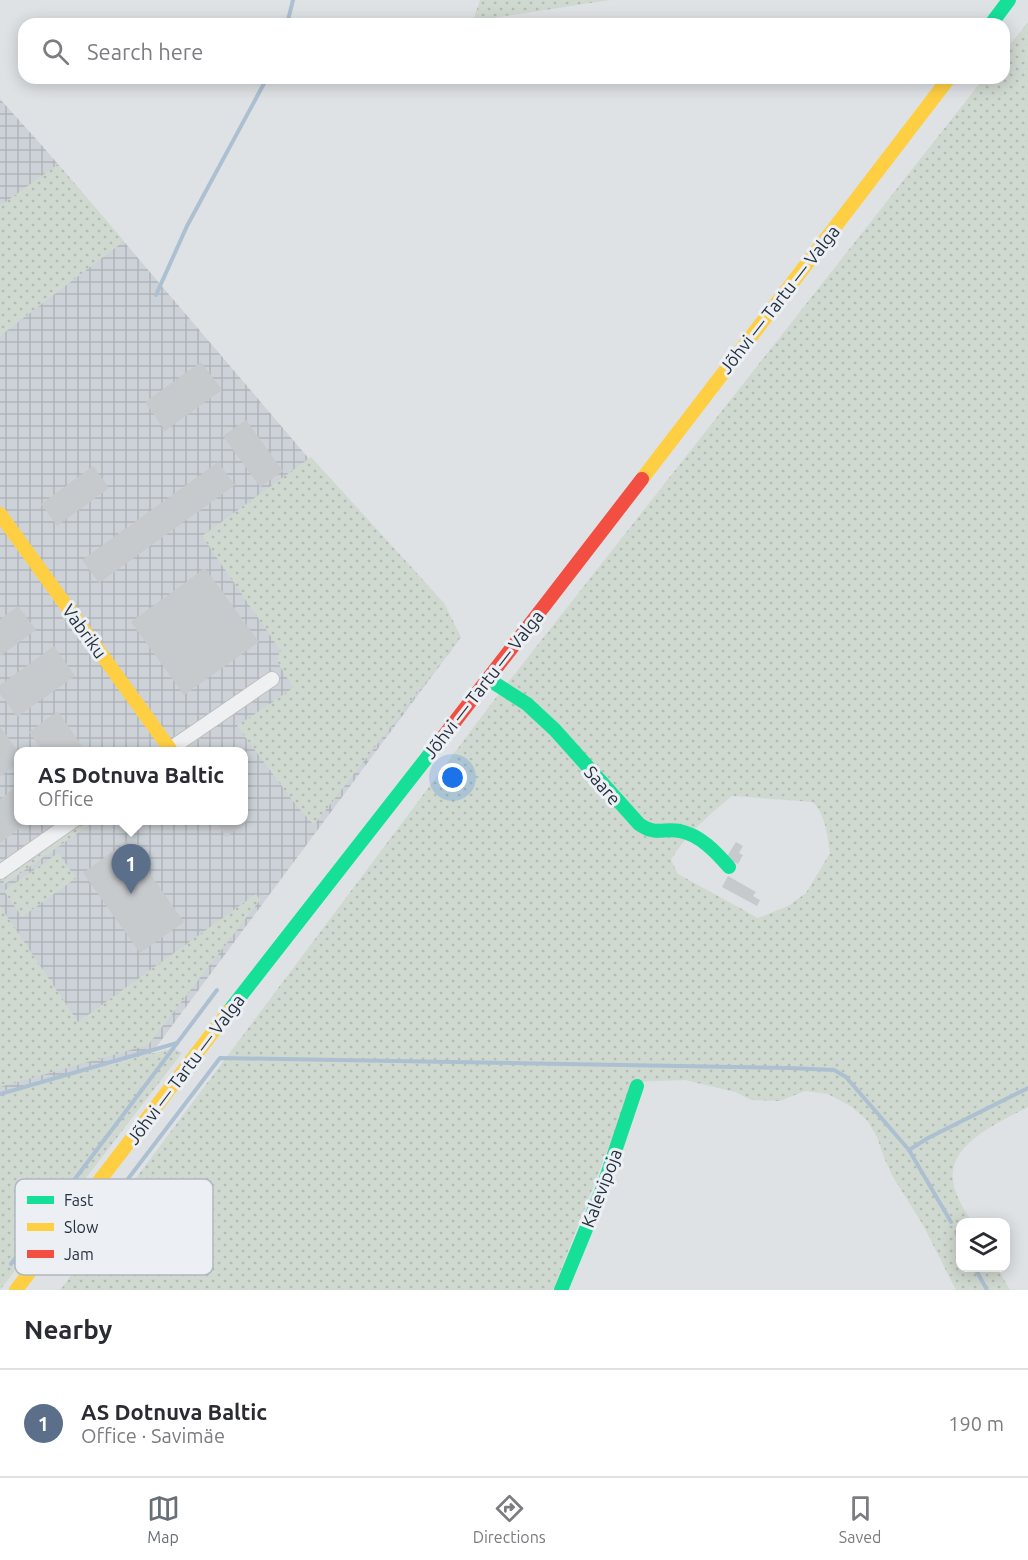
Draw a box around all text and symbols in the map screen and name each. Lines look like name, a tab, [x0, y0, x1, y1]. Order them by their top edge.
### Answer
search box	[18, 18, 1010, 84]
icon: search	[39, 35, 72, 68]
text: Search here	[87, 39, 203, 64]
street label: Jõhvi — Tartu — Valga	[715, 221, 843, 377]
street label: Vabriku	[59, 600, 111, 662]
street label: Jõhvi — Tartu — Valga	[419, 606, 547, 762]
popup	[14, 747, 248, 825]
text: AS Dotnuva Baltic	[38, 762, 224, 787]
street label: Saare	[581, 762, 625, 808]
your location	[438, 763, 467, 792]
text: Office	[38, 787, 94, 810]
pin: 1	[112, 844, 150, 894]
street label: Jõhvi — Tartu — Valga	[122, 990, 248, 1148]
street label: Kalevipoja	[577, 1146, 625, 1230]
legend	[15, 1179, 213, 1275]
text: Fast	[64, 1191, 94, 1209]
text: Slow	[64, 1218, 99, 1236]
map controls	[956, 1218, 1010, 1272]
button: layers	[956, 1218, 1010, 1272]
text: Jam	[64, 1245, 94, 1263]
text: Nearby	[24, 1315, 112, 1344]
text: AS Dotnuva Baltic	[81, 1399, 267, 1424]
text: 1	[38, 1412, 49, 1435]
text: 190 m	[948, 1412, 1004, 1435]
text: Office · Savimäe	[81, 1424, 225, 1447]
tab: Map	[147, 1492, 180, 1546]
tab: Directions	[473, 1492, 546, 1546]
tab: Saved	[839, 1492, 881, 1546]

